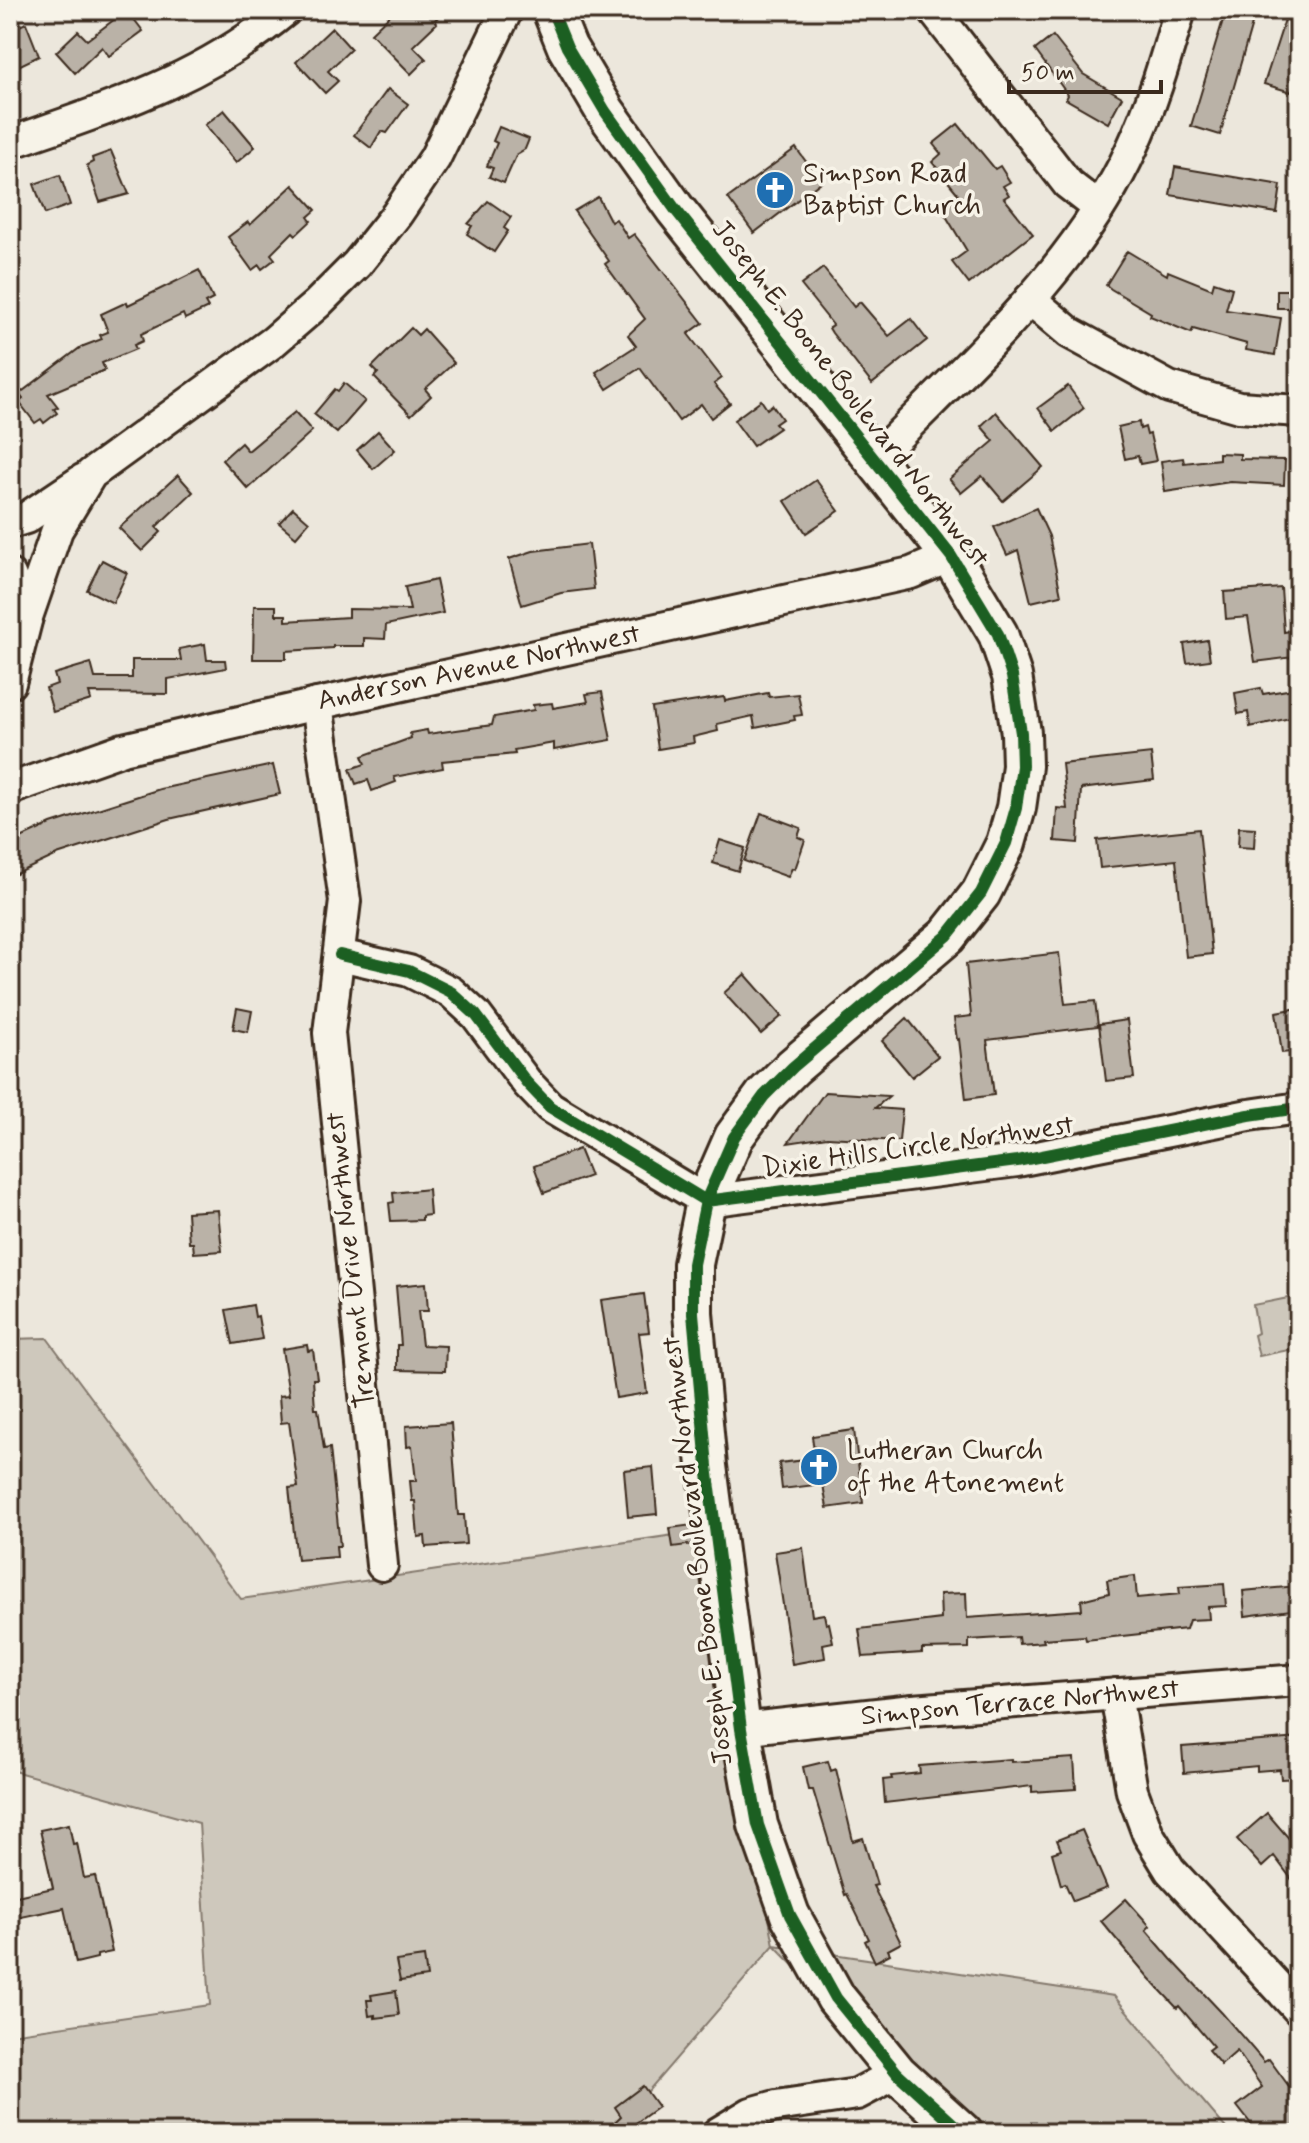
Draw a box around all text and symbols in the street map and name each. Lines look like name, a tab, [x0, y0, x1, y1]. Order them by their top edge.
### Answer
scale bar	[1009, 44, 1161, 94]
text: 50 m	[1021, 58, 1075, 89]
place label: Simpson Road Baptist Church	[803, 156, 981, 225]
church icon: Simpson Road Baptist Church	[754, 169, 796, 211]
street label: Joseph E. Boone Boulevard Northwest	[703, 213, 998, 576]
street label: Anderson Avenue Northwest	[314, 616, 644, 720]
street label: Dixie Hills Circle Northwest	[760, 1107, 1077, 1187]
street label: Tremont Drive Northwest	[317, 1110, 385, 1410]
street label: Joseph E. Boone Boulevard Northwest	[653, 1334, 743, 1768]
place label: Lutheran Church of the Atonement	[847, 1433, 1064, 1502]
church icon: Lutheran Church of the Atonement	[798, 1446, 840, 1488]
street label: Simpson Terrace Northwest	[859, 1671, 1181, 1735]

